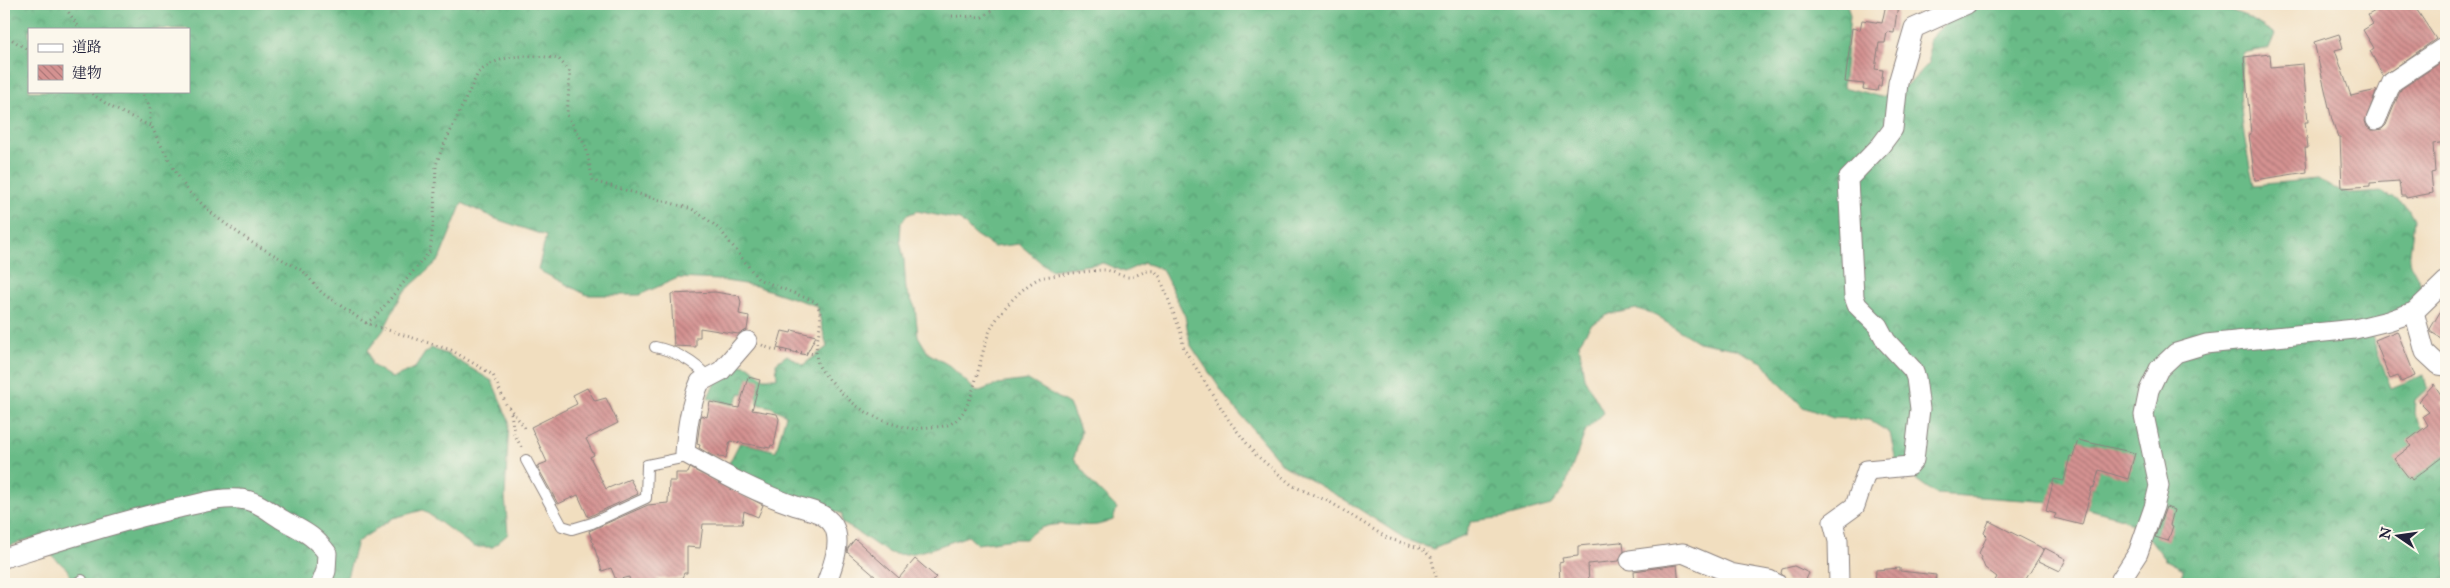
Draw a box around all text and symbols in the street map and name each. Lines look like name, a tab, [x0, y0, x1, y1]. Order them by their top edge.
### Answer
legend	[28, 28, 190, 92]
text: 道路	[72, 38, 102, 56]
text: 建物	[72, 64, 102, 82]
north arrow	[2372, 510, 2422, 560]
text: N	[2376, 525, 2395, 541]

